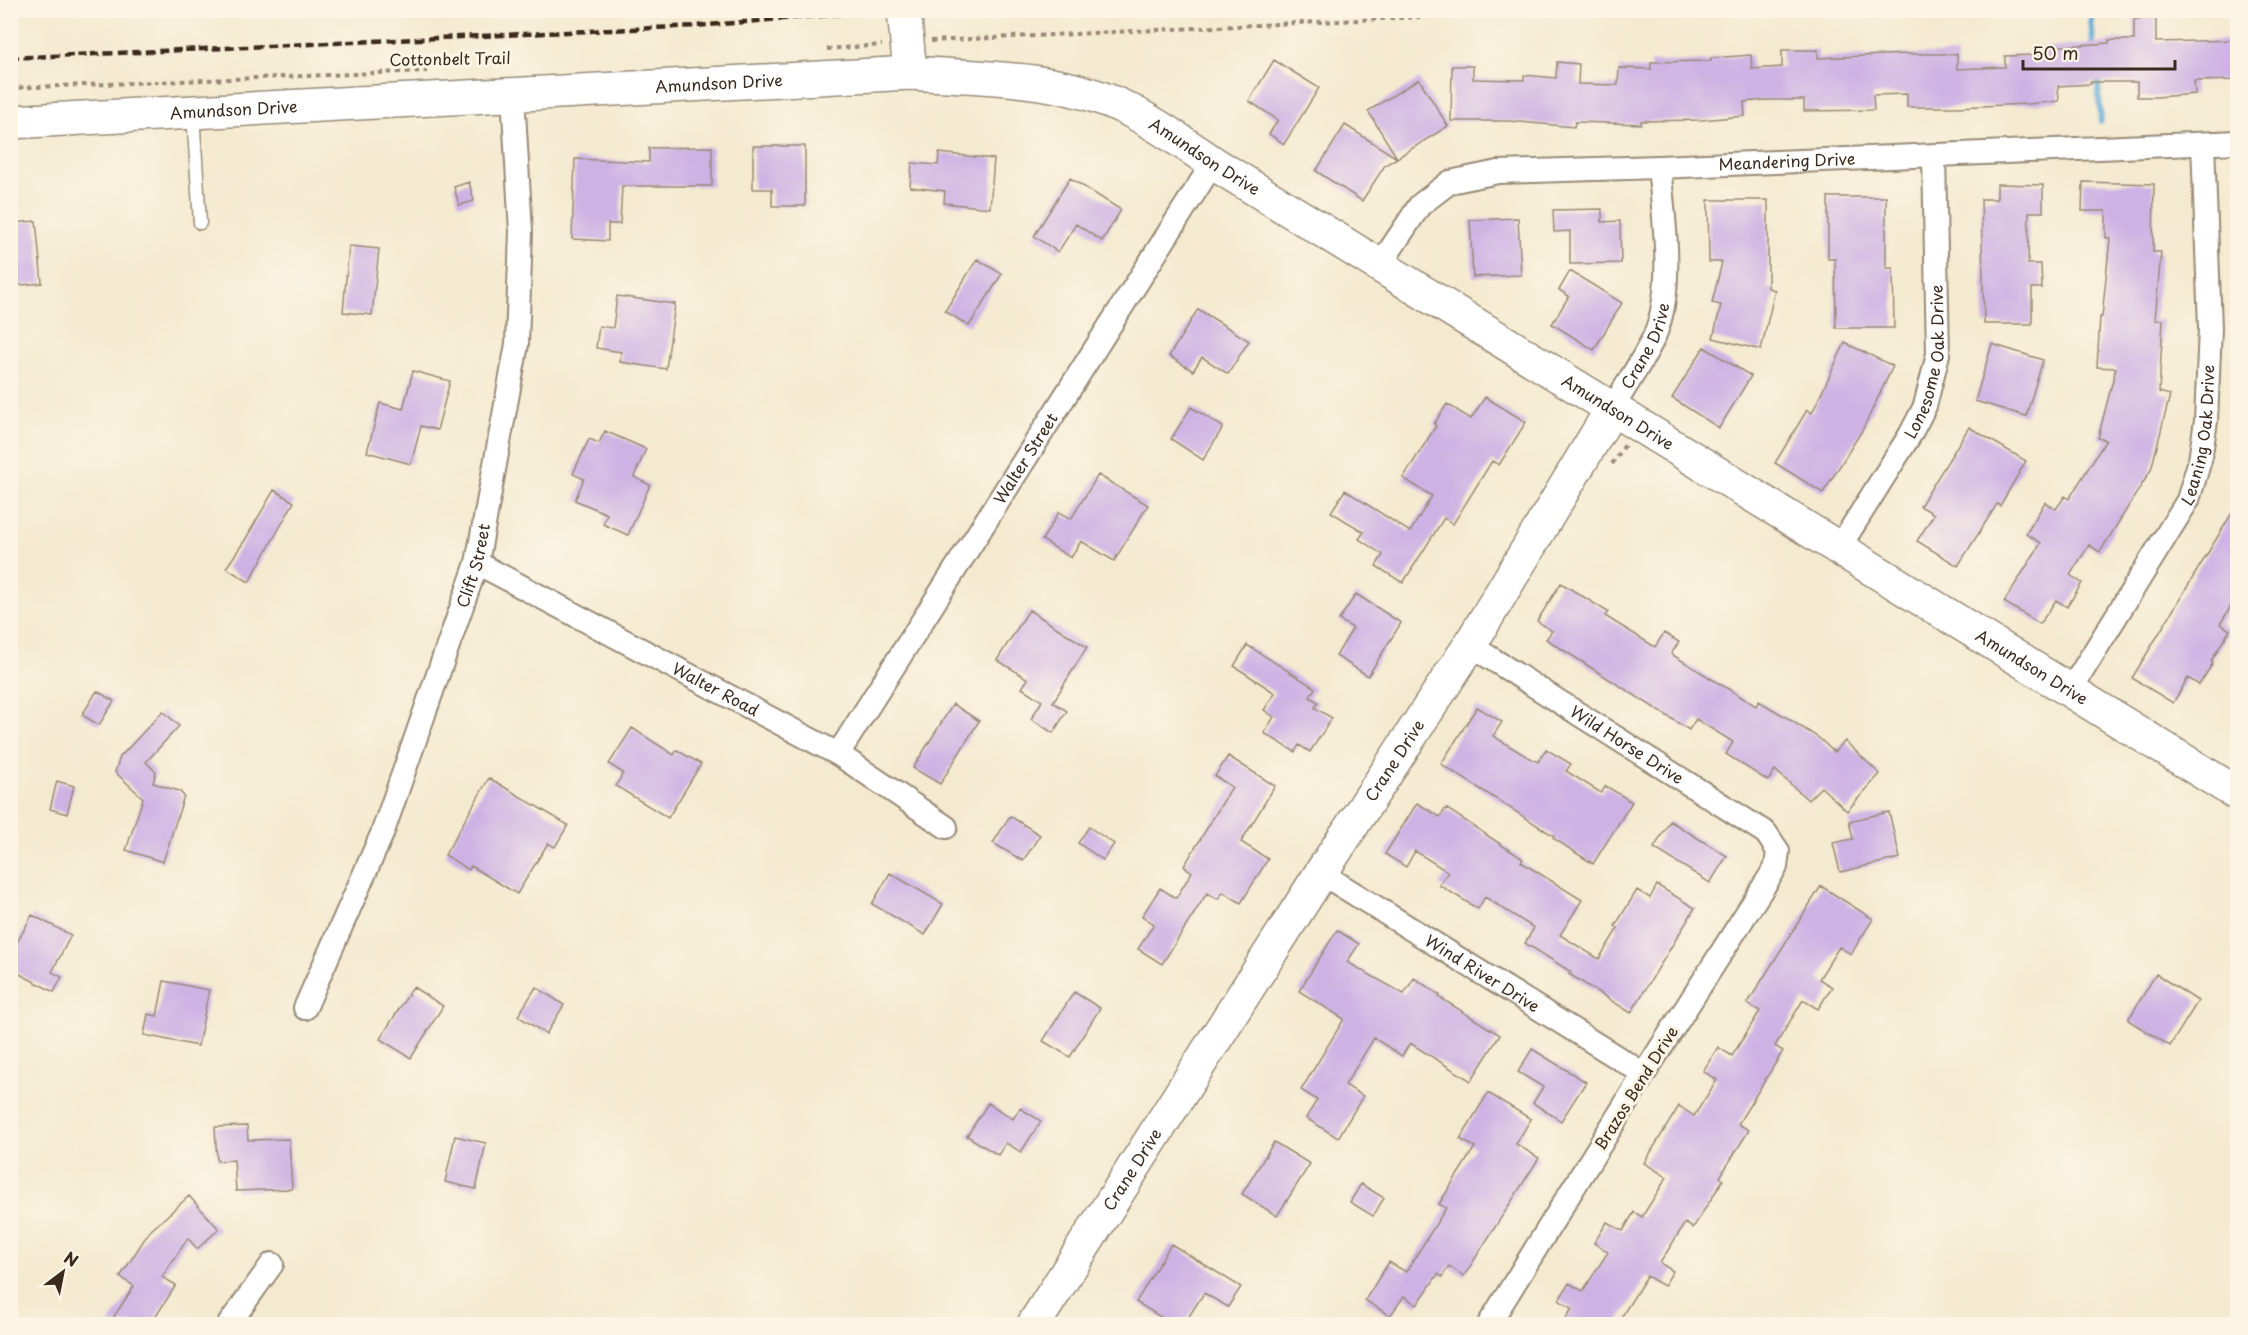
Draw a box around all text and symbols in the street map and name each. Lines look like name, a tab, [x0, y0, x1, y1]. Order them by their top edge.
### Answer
scale bar	[2023, 33, 2174, 71]
text: 50 m	[2032, 39, 2079, 66]
street label: Cottonbelt Trail	[389, 45, 511, 71]
street label: Amundson Drive	[655, 67, 783, 98]
street label: Amundson Drive	[169, 93, 298, 124]
street label: Amundson Drive	[1145, 111, 1265, 200]
street label: Meandering Drive	[1718, 146, 1856, 175]
street label: Lonesome Oak Drive	[1897, 285, 1950, 442]
street label: Crane Drive	[1614, 301, 1674, 393]
street label: Leaning Oak Drive	[2175, 364, 2219, 510]
street label: Amundson Drive	[1558, 368, 1679, 455]
street label: Walter Street	[987, 407, 1063, 508]
street label: Clift Street	[449, 521, 495, 611]
street label: Amundson Drive	[1972, 623, 2093, 710]
street label: Walter Road	[668, 656, 764, 721]
street label: Wild Horse Drive	[1566, 699, 1689, 789]
street label: Crane Drive	[1358, 714, 1429, 806]
street label: Wind River Drive	[1421, 928, 1545, 1017]
street label: Brazos Bend Drive	[1587, 1021, 1683, 1154]
street label: Crane Drive	[1096, 1123, 1167, 1215]
north arrow	[33, 1242, 93, 1302]
text: N	[60, 1245, 83, 1272]

